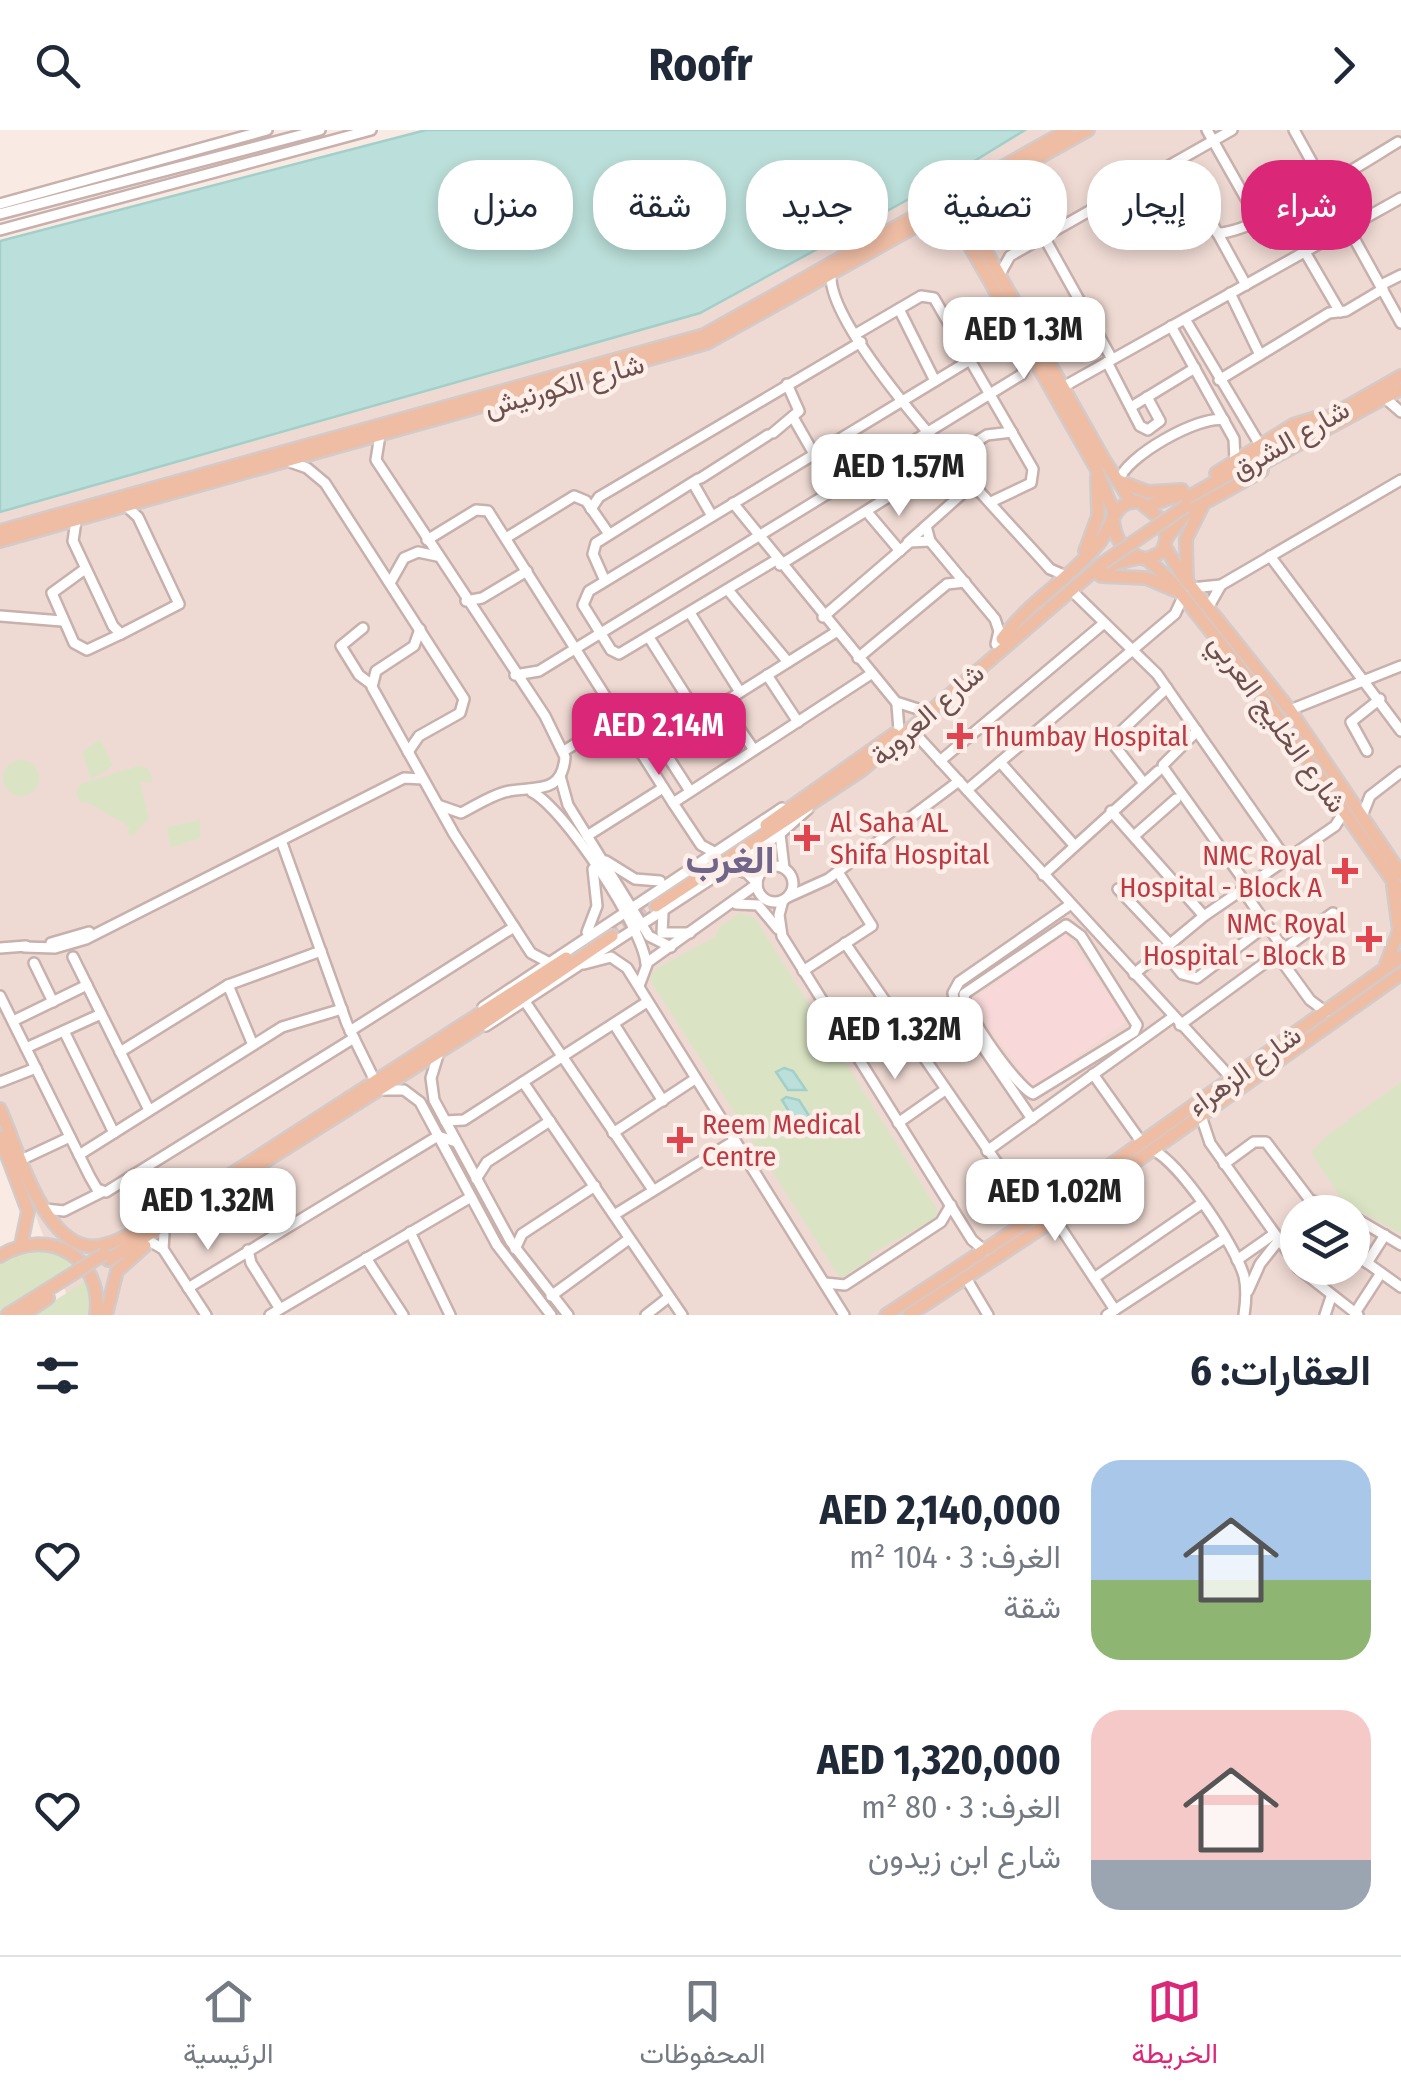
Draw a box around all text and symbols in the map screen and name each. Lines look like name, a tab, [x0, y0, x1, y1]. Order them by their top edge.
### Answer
icon: search	[30, 38, 85, 93]
text: Roofr	[649, 38, 752, 92]
icon: forward	[1316, 38, 1371, 93]
chip: منزل	[438, 160, 573, 250]
chip: شقة	[593, 160, 726, 250]
chip: جديد	[746, 160, 888, 250]
chip: تصفية	[908, 160, 1067, 250]
chip: إيجار	[1087, 160, 1221, 250]
chip: شراء	[1241, 160, 1372, 250]
pin: AED 1.3M	[921, 297, 1127, 382]
text: AED 1.3M	[965, 310, 1083, 348]
street label: شارع الكورنيش	[480, 347, 648, 426]
street label: شارع الشرق	[1225, 393, 1356, 488]
pin: AED 1.57M	[785, 434, 1013, 519]
text: AED 1.57M	[833, 447, 965, 485]
street label: شارع الخليج العربي	[1197, 628, 1353, 823]
street label: شارع العروبة	[864, 656, 992, 774]
pin: AED 2.14M	[545, 693, 773, 778]
text: AED 2.14M	[594, 706, 724, 744]
place label: Thumbay Hospital	[982, 720, 1188, 753]
marker: Thumbay Hospital	[947, 723, 973, 749]
place label: Al Saha AL Shifa Hospital	[830, 806, 989, 871]
marker: Al Saha AL Shifa Hospital	[794, 825, 820, 851]
district label: الغرب	[685, 837, 775, 884]
place label: NMC Royal Hospital - Block A	[1119, 839, 1322, 904]
marker: NMC Royal Hospital - Block A	[1332, 858, 1358, 884]
place label: NMC Royal Hospital - Block B	[1143, 907, 1346, 972]
marker: NMC Royal Hospital - Block B	[1356, 926, 1382, 952]
pin: AED 1.32M	[781, 997, 1009, 1082]
text: AED 1.32M	[829, 1010, 961, 1048]
street label: شارع الزهراء	[1181, 1018, 1309, 1124]
place label: Reem Medical Centre	[702, 1108, 861, 1173]
marker: Reem Medical Centre	[667, 1127, 693, 1153]
pin: AED 1.02M	[941, 1159, 1169, 1244]
pin: AED 1.32M	[94, 1168, 322, 1253]
text: AED 1.02M	[988, 1172, 1122, 1210]
text: AED 1.32M	[142, 1181, 274, 1219]
map controls	[1280, 1195, 1370, 1285]
button: layers	[1280, 1195, 1370, 1285]
text: العقارات: 6	[1190, 1346, 1371, 1396]
icon: filters	[30, 1348, 85, 1403]
text: AED 2,140,000	[820, 1485, 1061, 1535]
icon: home	[1171, 1500, 1291, 1620]
icon: heart	[30, 1533, 85, 1588]
text: الغرف: 3 · 104 m²	[849, 1538, 1061, 1576]
text: شقة	[1003, 1588, 1061, 1626]
text: AED 1,320,000	[817, 1735, 1061, 1785]
icon: home	[1171, 1750, 1291, 1870]
icon: heart	[30, 1783, 85, 1838]
text: الغرف: 3 · 80 m²	[861, 1788, 1061, 1826]
text: شارع ابن زيدون	[868, 1838, 1061, 1876]
tab: الرئيسية	[183, 1974, 273, 2078]
tab: المحفوظات	[639, 1974, 766, 2078]
tab: الخريطة	[1131, 1974, 1218, 2078]

